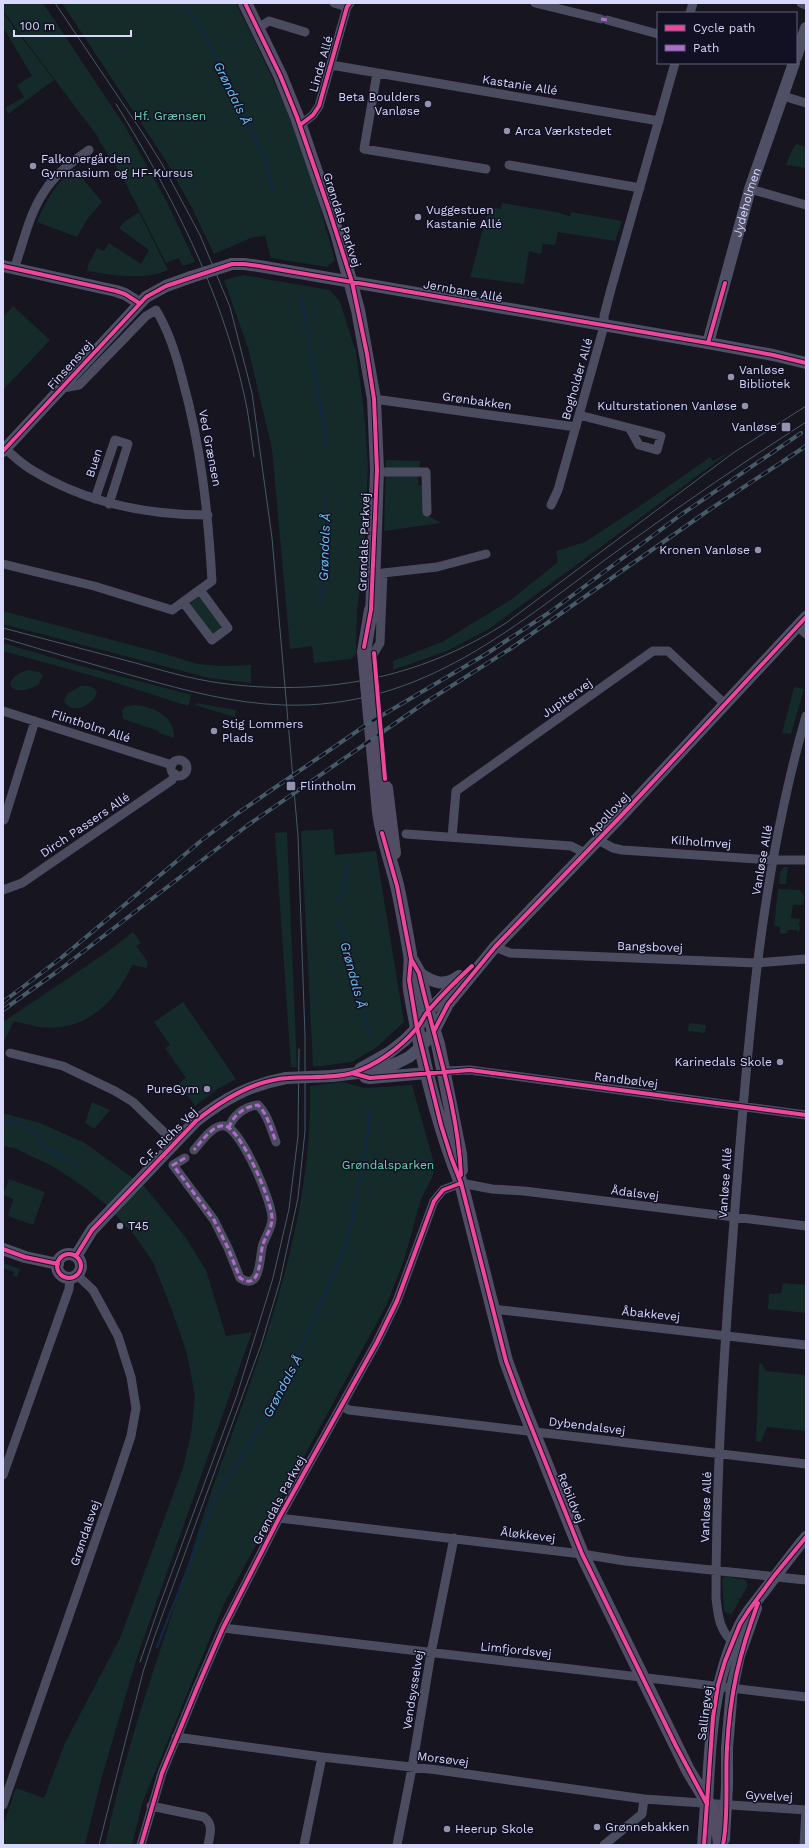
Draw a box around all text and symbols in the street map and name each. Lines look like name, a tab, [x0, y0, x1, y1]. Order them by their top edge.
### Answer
scale bar	[14, 12, 131, 38]
legend	[657, 12, 797, 64]
text: 100 m	[20, 19, 55, 33]
text: Cycle path	[693, 21, 755, 35]
street label: Linde Allé	[306, 34, 336, 94]
text: Path	[693, 41, 719, 55]
water label: Grøndals Å	[211, 59, 254, 127]
street label: Kastanie Allé	[481, 72, 559, 98]
place label: Beta Boulders Vanløse	[338, 90, 420, 118]
marker: Beta Boulders Vanløse	[423, 99, 433, 109]
park label: Hf. Grænsen	[134, 109, 206, 123]
place label: Arca Værkstedet	[515, 124, 611, 138]
marker: Arca Værkstedet	[502, 126, 512, 136]
place label: Falkonergården Gymnasium og HF-Kursus	[41, 152, 193, 180]
marker: Falkonergården Gymnasium og HF-Kursus	[28, 161, 38, 171]
street label: Jydeholmen	[730, 166, 764, 239]
street label: Grøndals Parkvej	[320, 171, 364, 269]
place label: Vuggestuen Kastanie Allé	[426, 203, 502, 231]
marker: Vuggestuen Kastanie Allé	[413, 212, 423, 222]
street label: Jernbane Allé	[422, 277, 504, 305]
street label: Bogholder Allé	[559, 336, 595, 422]
street label: Finsensvej	[44, 338, 96, 392]
place label: Vanløse Bibliotek	[739, 363, 790, 391]
marker: Vanløse Bibliotek	[726, 372, 736, 382]
street label: Grønbakken	[441, 389, 513, 413]
place label: Kulturstationen Vanløse	[597, 399, 737, 413]
marker: Kulturstationen Vanløse	[740, 401, 750, 411]
street label: Ved Grænsen	[196, 408, 224, 488]
place label: Vanløse	[732, 420, 777, 434]
marker: Vanløse	[780, 421, 792, 433]
street label: Buen	[83, 447, 105, 479]
street label: Grøndals Parkvej	[355, 492, 373, 592]
water label: Grøndals Å	[316, 513, 333, 581]
place label: Kronen Vanløse	[659, 543, 750, 557]
marker: Kronen Vanløse	[753, 545, 763, 555]
street label: Jupitervej	[539, 676, 595, 720]
street label: Flintholm Allé	[50, 707, 132, 745]
place label: Stig Lommers Plads	[222, 717, 303, 745]
marker: Stig Lommers Plads	[209, 726, 219, 736]
place label: Flintholm	[300, 779, 356, 793]
marker: Flintholm	[285, 780, 297, 792]
street label: Dirch Passers Allé	[37, 790, 133, 860]
street label: Apollovej	[585, 790, 633, 838]
street label: Vanløse Allé	[749, 824, 775, 896]
street label: Kilholmvej	[670, 833, 732, 851]
street label: Bangsbovej	[617, 939, 683, 955]
water label: Grøndals Å	[337, 940, 370, 1010]
place label: Karinedals Skole	[675, 1055, 772, 1069]
marker: Karinedals Skole	[775, 1057, 785, 1067]
street label: Randbølvej	[593, 1069, 659, 1091]
place label: PureGym	[146, 1082, 199, 1096]
marker: PureGym	[202, 1084, 212, 1094]
street label: C.F. Richs Vej	[136, 1105, 200, 1169]
street label: Vanløse Allé	[716, 1147, 734, 1219]
park label: Grøndalsparken	[342, 1158, 434, 1172]
street label: Ådalsvej	[610, 1183, 660, 1203]
place label: T45	[128, 1219, 149, 1233]
marker: T45	[115, 1221, 125, 1231]
street label: Åbakkevej	[621, 1304, 681, 1324]
water label: Grøndals Å	[260, 1353, 305, 1420]
street label: Dybendalsvej	[548, 1414, 626, 1438]
street label: Grøndals Parkvej	[250, 1453, 308, 1547]
street label: Rebildvej	[555, 1471, 587, 1525]
street label: Vanløse Allé	[698, 1471, 714, 1543]
street label: Grøndalsvej	[67, 1498, 103, 1568]
street label: Åløkkevej	[500, 1525, 556, 1545]
street label: Limfjordsvej	[480, 1639, 552, 1661]
street label: Vendsysselvej	[400, 1649, 426, 1731]
street label: Sallingvej	[695, 1685, 715, 1741]
street label: Morsøvej	[416, 1749, 470, 1769]
street label: Gyvelvej	[745, 1788, 793, 1804]
place label: Grønnebakken	[605, 1820, 689, 1834]
place label: Heerup Skole	[455, 1822, 534, 1836]
marker: Grønnebakken	[592, 1822, 602, 1832]
marker: Heerup Skole	[442, 1824, 452, 1834]

